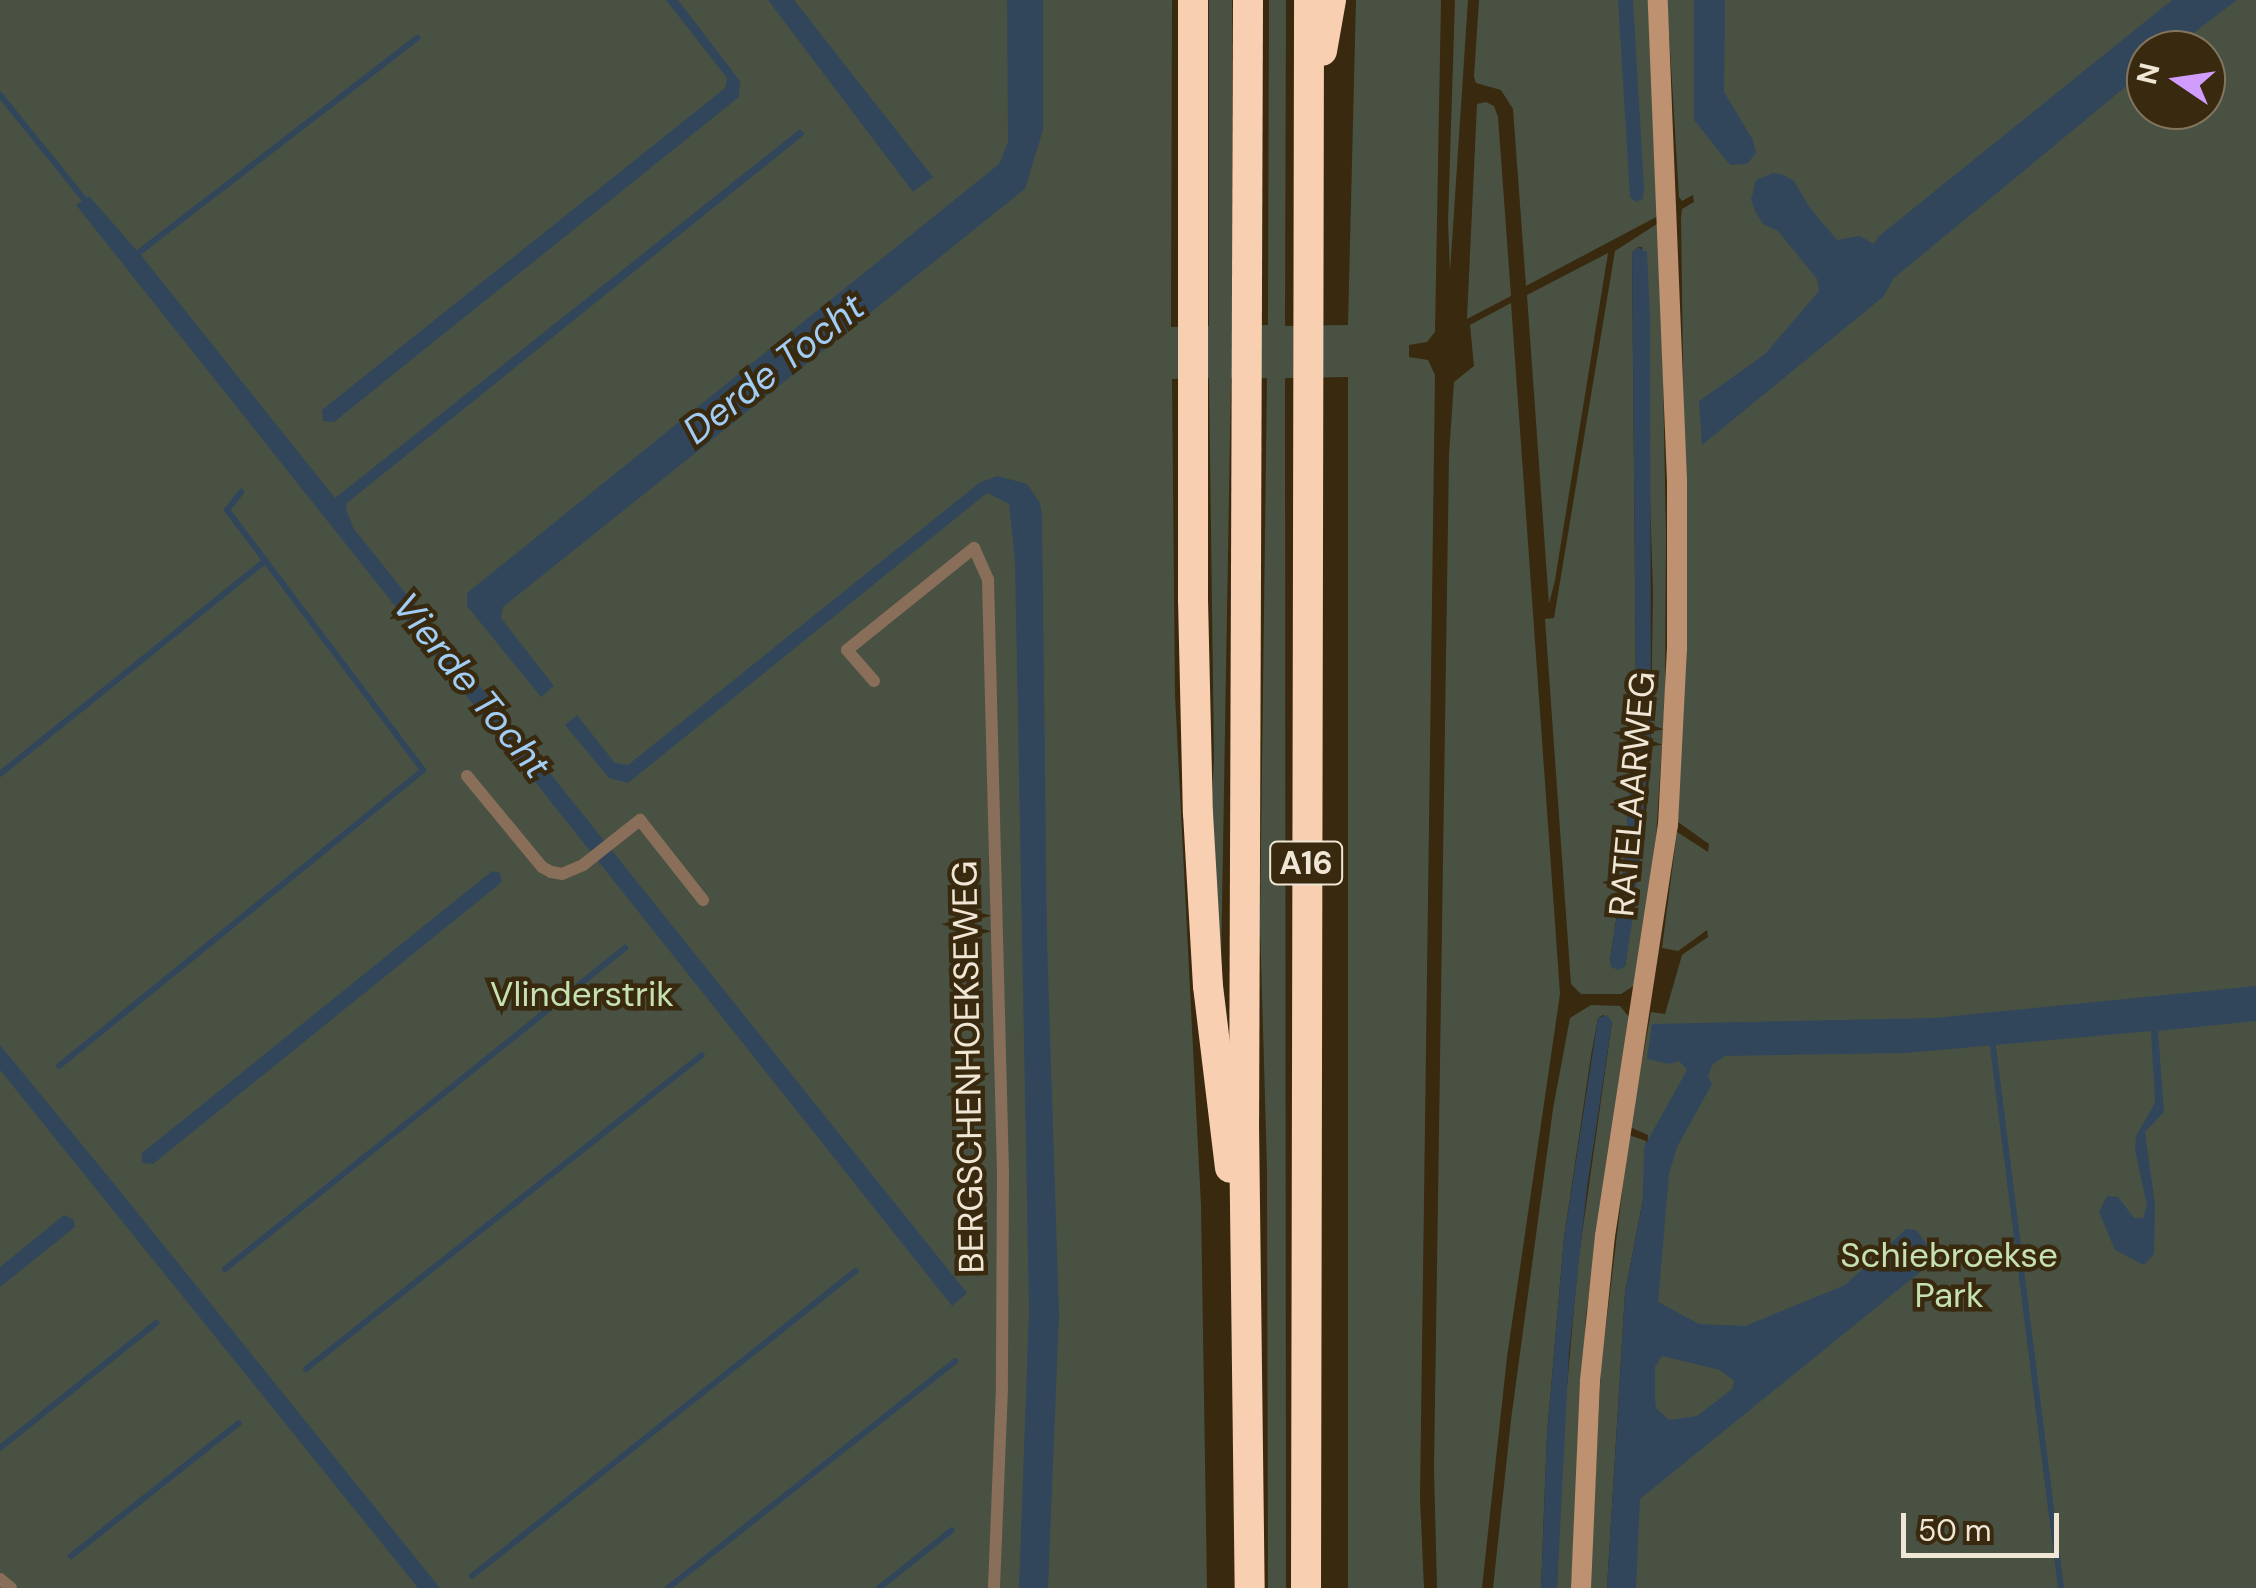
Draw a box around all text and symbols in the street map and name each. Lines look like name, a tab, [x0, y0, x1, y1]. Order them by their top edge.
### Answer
north arrow	[2126, 30, 2226, 130]
text: N	[2128, 59, 2169, 88]
water label: Derde Tocht	[674, 284, 874, 454]
water label: Vierde Tocht	[382, 584, 560, 788]
street label: RATELAARWEG	[1600, 670, 1664, 918]
road number: A16	[1268, 836, 1344, 890]
street label: BERGSCHENHOEKSEWEG	[943, 860, 993, 1274]
park label: Vlinderstrik	[490, 973, 674, 1015]
park label: Schiebroekse Park	[1840, 1234, 2058, 1316]
scale bar	[1906, 1493, 2064, 1555]
text: 50 m	[1918, 1511, 1992, 1550]

